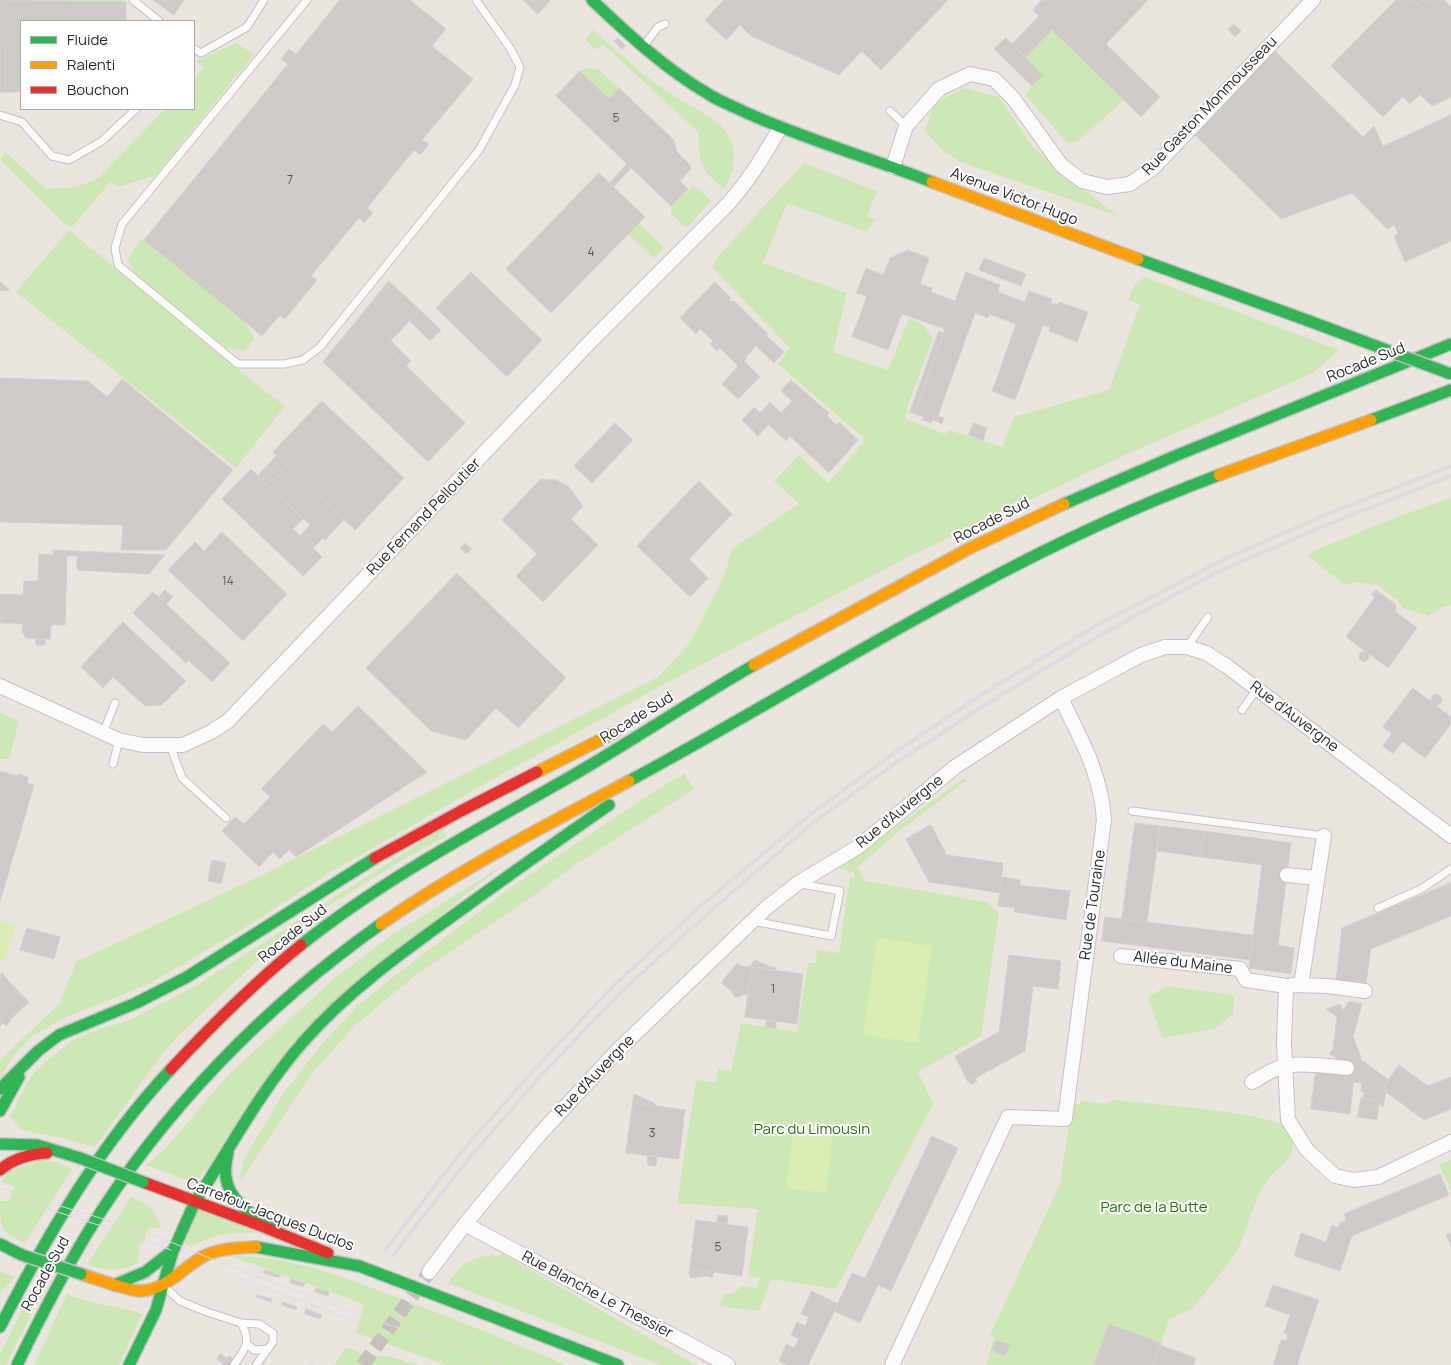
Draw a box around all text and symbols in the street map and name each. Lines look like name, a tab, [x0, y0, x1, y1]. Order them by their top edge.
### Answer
legend	[20, 20, 195, 110]
text: Fluide	[67, 29, 108, 50]
street label: Rue Gaston Monmousseau	[1139, 33, 1281, 179]
text: Ralenti	[67, 54, 115, 75]
text: Bouchon	[67, 79, 129, 100]
house number: 5	[613, 112, 619, 126]
street label: Avenue Victor Hugo	[948, 164, 1080, 230]
house number: 7	[287, 174, 293, 188]
house number: 4	[587, 246, 595, 260]
street label: Rocade Sud	[1324, 339, 1408, 387]
street label: Rue Fernand Pelloutier	[363, 455, 485, 579]
street label: Rocade Sud	[951, 494, 1033, 548]
house number: 14	[222, 575, 234, 589]
street label: Rue d'Auvergne	[1246, 678, 1342, 756]
street label: Rocade Sud	[597, 688, 677, 748]
street label: Rue d'Auvergne	[853, 771, 947, 853]
street label: Rue de Touraine	[1076, 849, 1110, 961]
street label: Rocade Sud	[255, 901, 331, 967]
street label: Allée du Maine	[1132, 948, 1234, 978]
house number: 1	[771, 983, 775, 997]
street label: Rue d'Auvergne	[552, 1031, 638, 1121]
park label: Parc du Limousin	[754, 1121, 870, 1139]
house number: 3	[649, 1127, 655, 1141]
street label: Carrefour Jacques Duclos	[184, 1175, 356, 1255]
park label: Parc de la Butte	[1100, 1199, 1208, 1217]
street label: Rocade Sud	[18, 1234, 74, 1314]
house number: 5	[715, 1241, 721, 1255]
street label: Rue Blanche Le Thessier	[518, 1248, 676, 1342]

